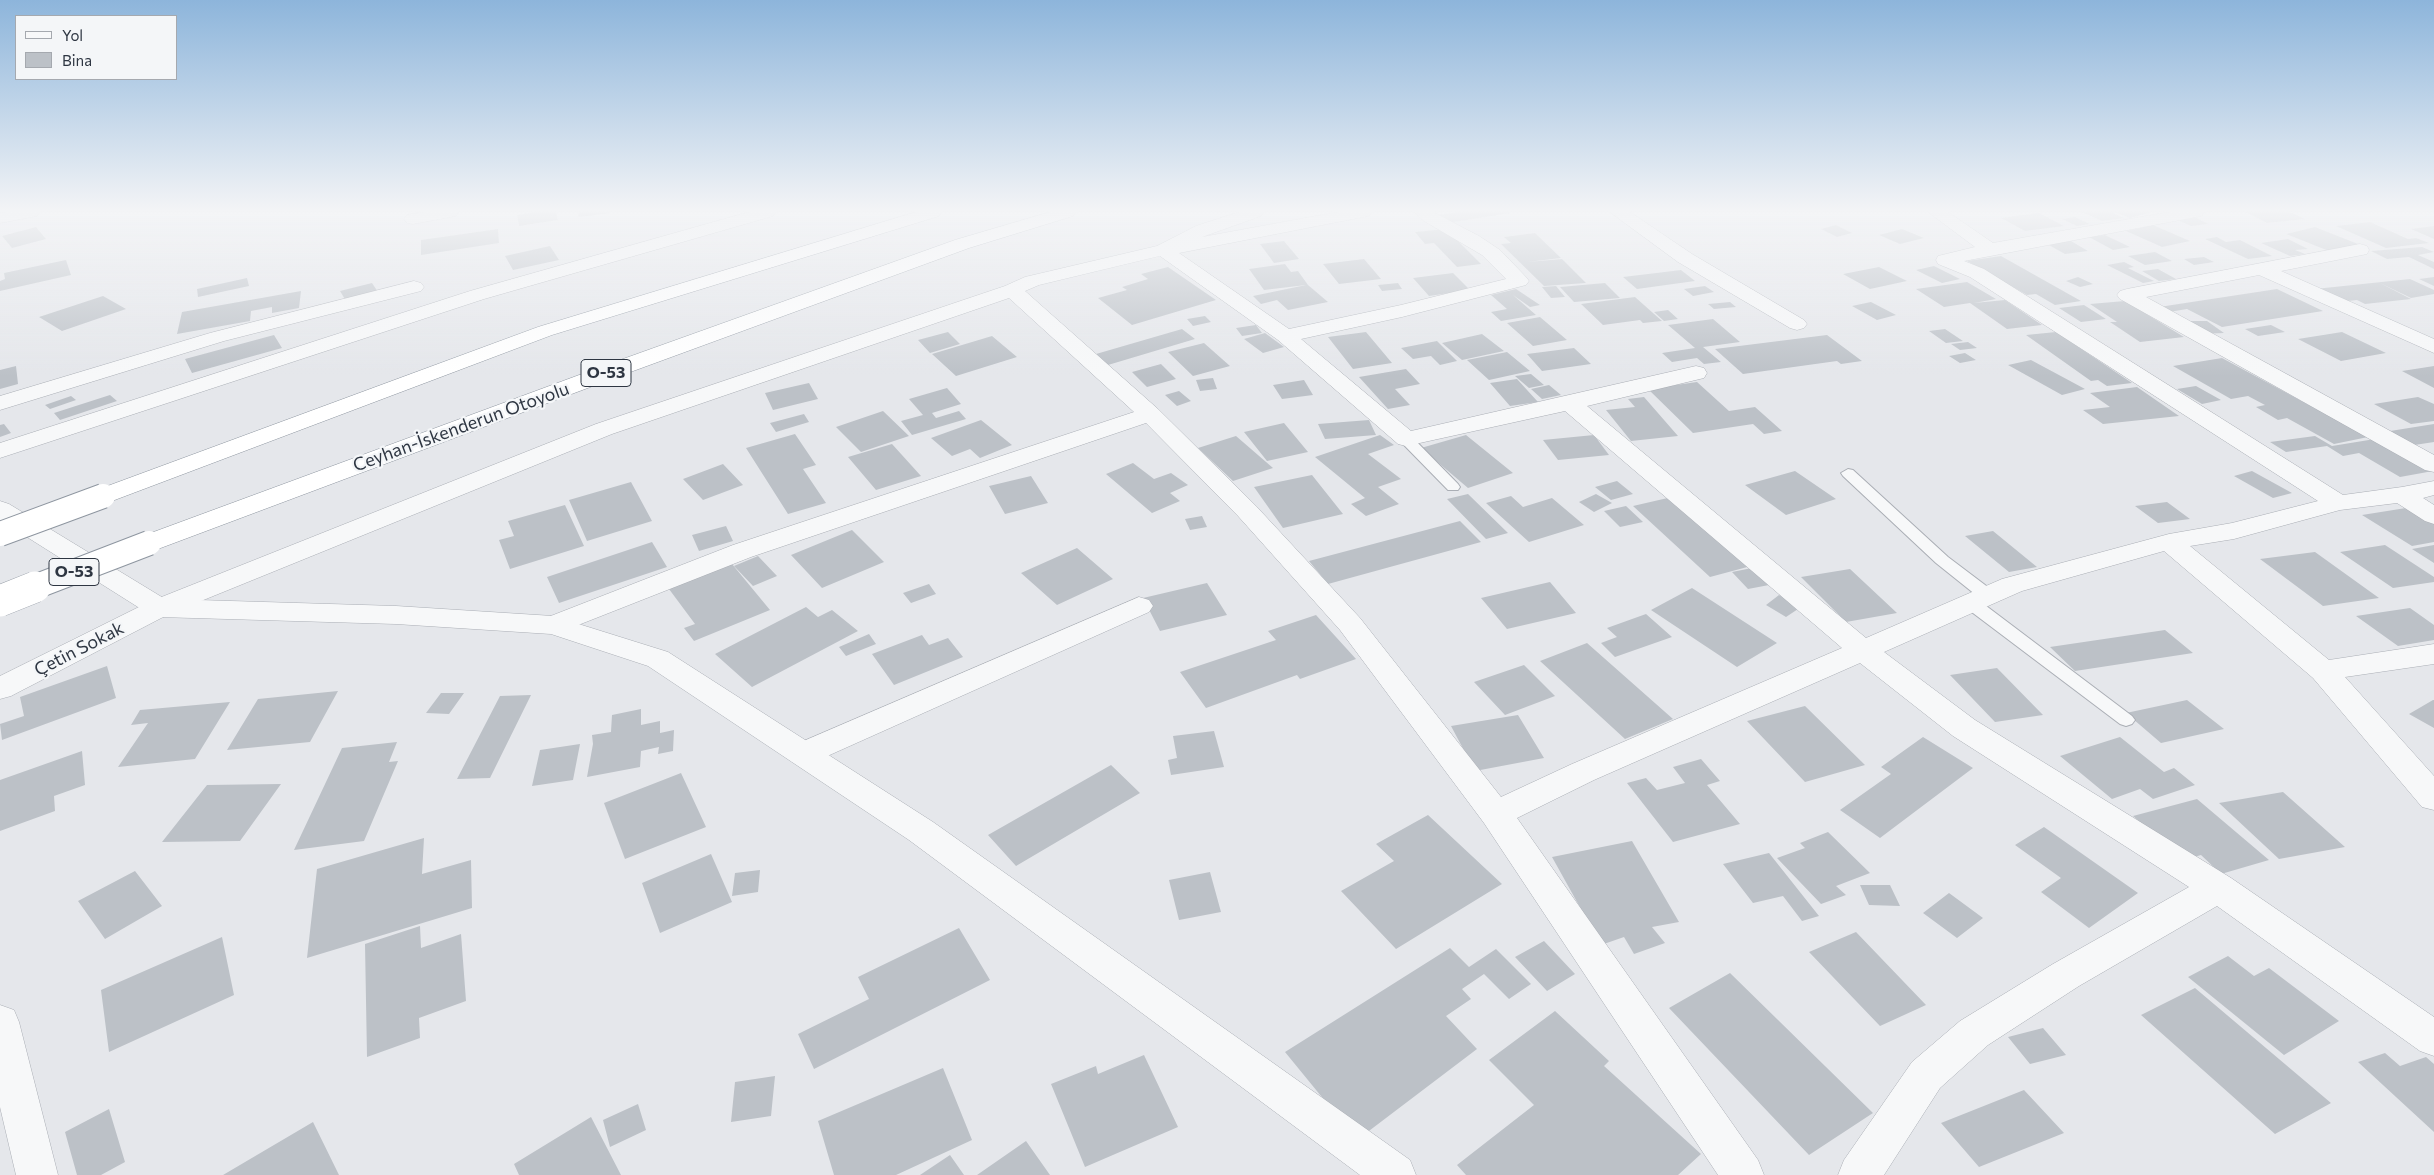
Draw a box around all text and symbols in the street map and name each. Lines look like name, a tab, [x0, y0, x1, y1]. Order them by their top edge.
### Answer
legend	[15, 15, 178, 80]
text: Yol	[62, 26, 83, 44]
text: Bina	[62, 51, 92, 69]
road number: O-53	[581, 359, 631, 386]
street label: Ceyhan-İskenderun Otoyolu	[350, 378, 572, 476]
road number: O-53	[49, 558, 99, 586]
street label: Çetin Sokak	[31, 617, 127, 681]

